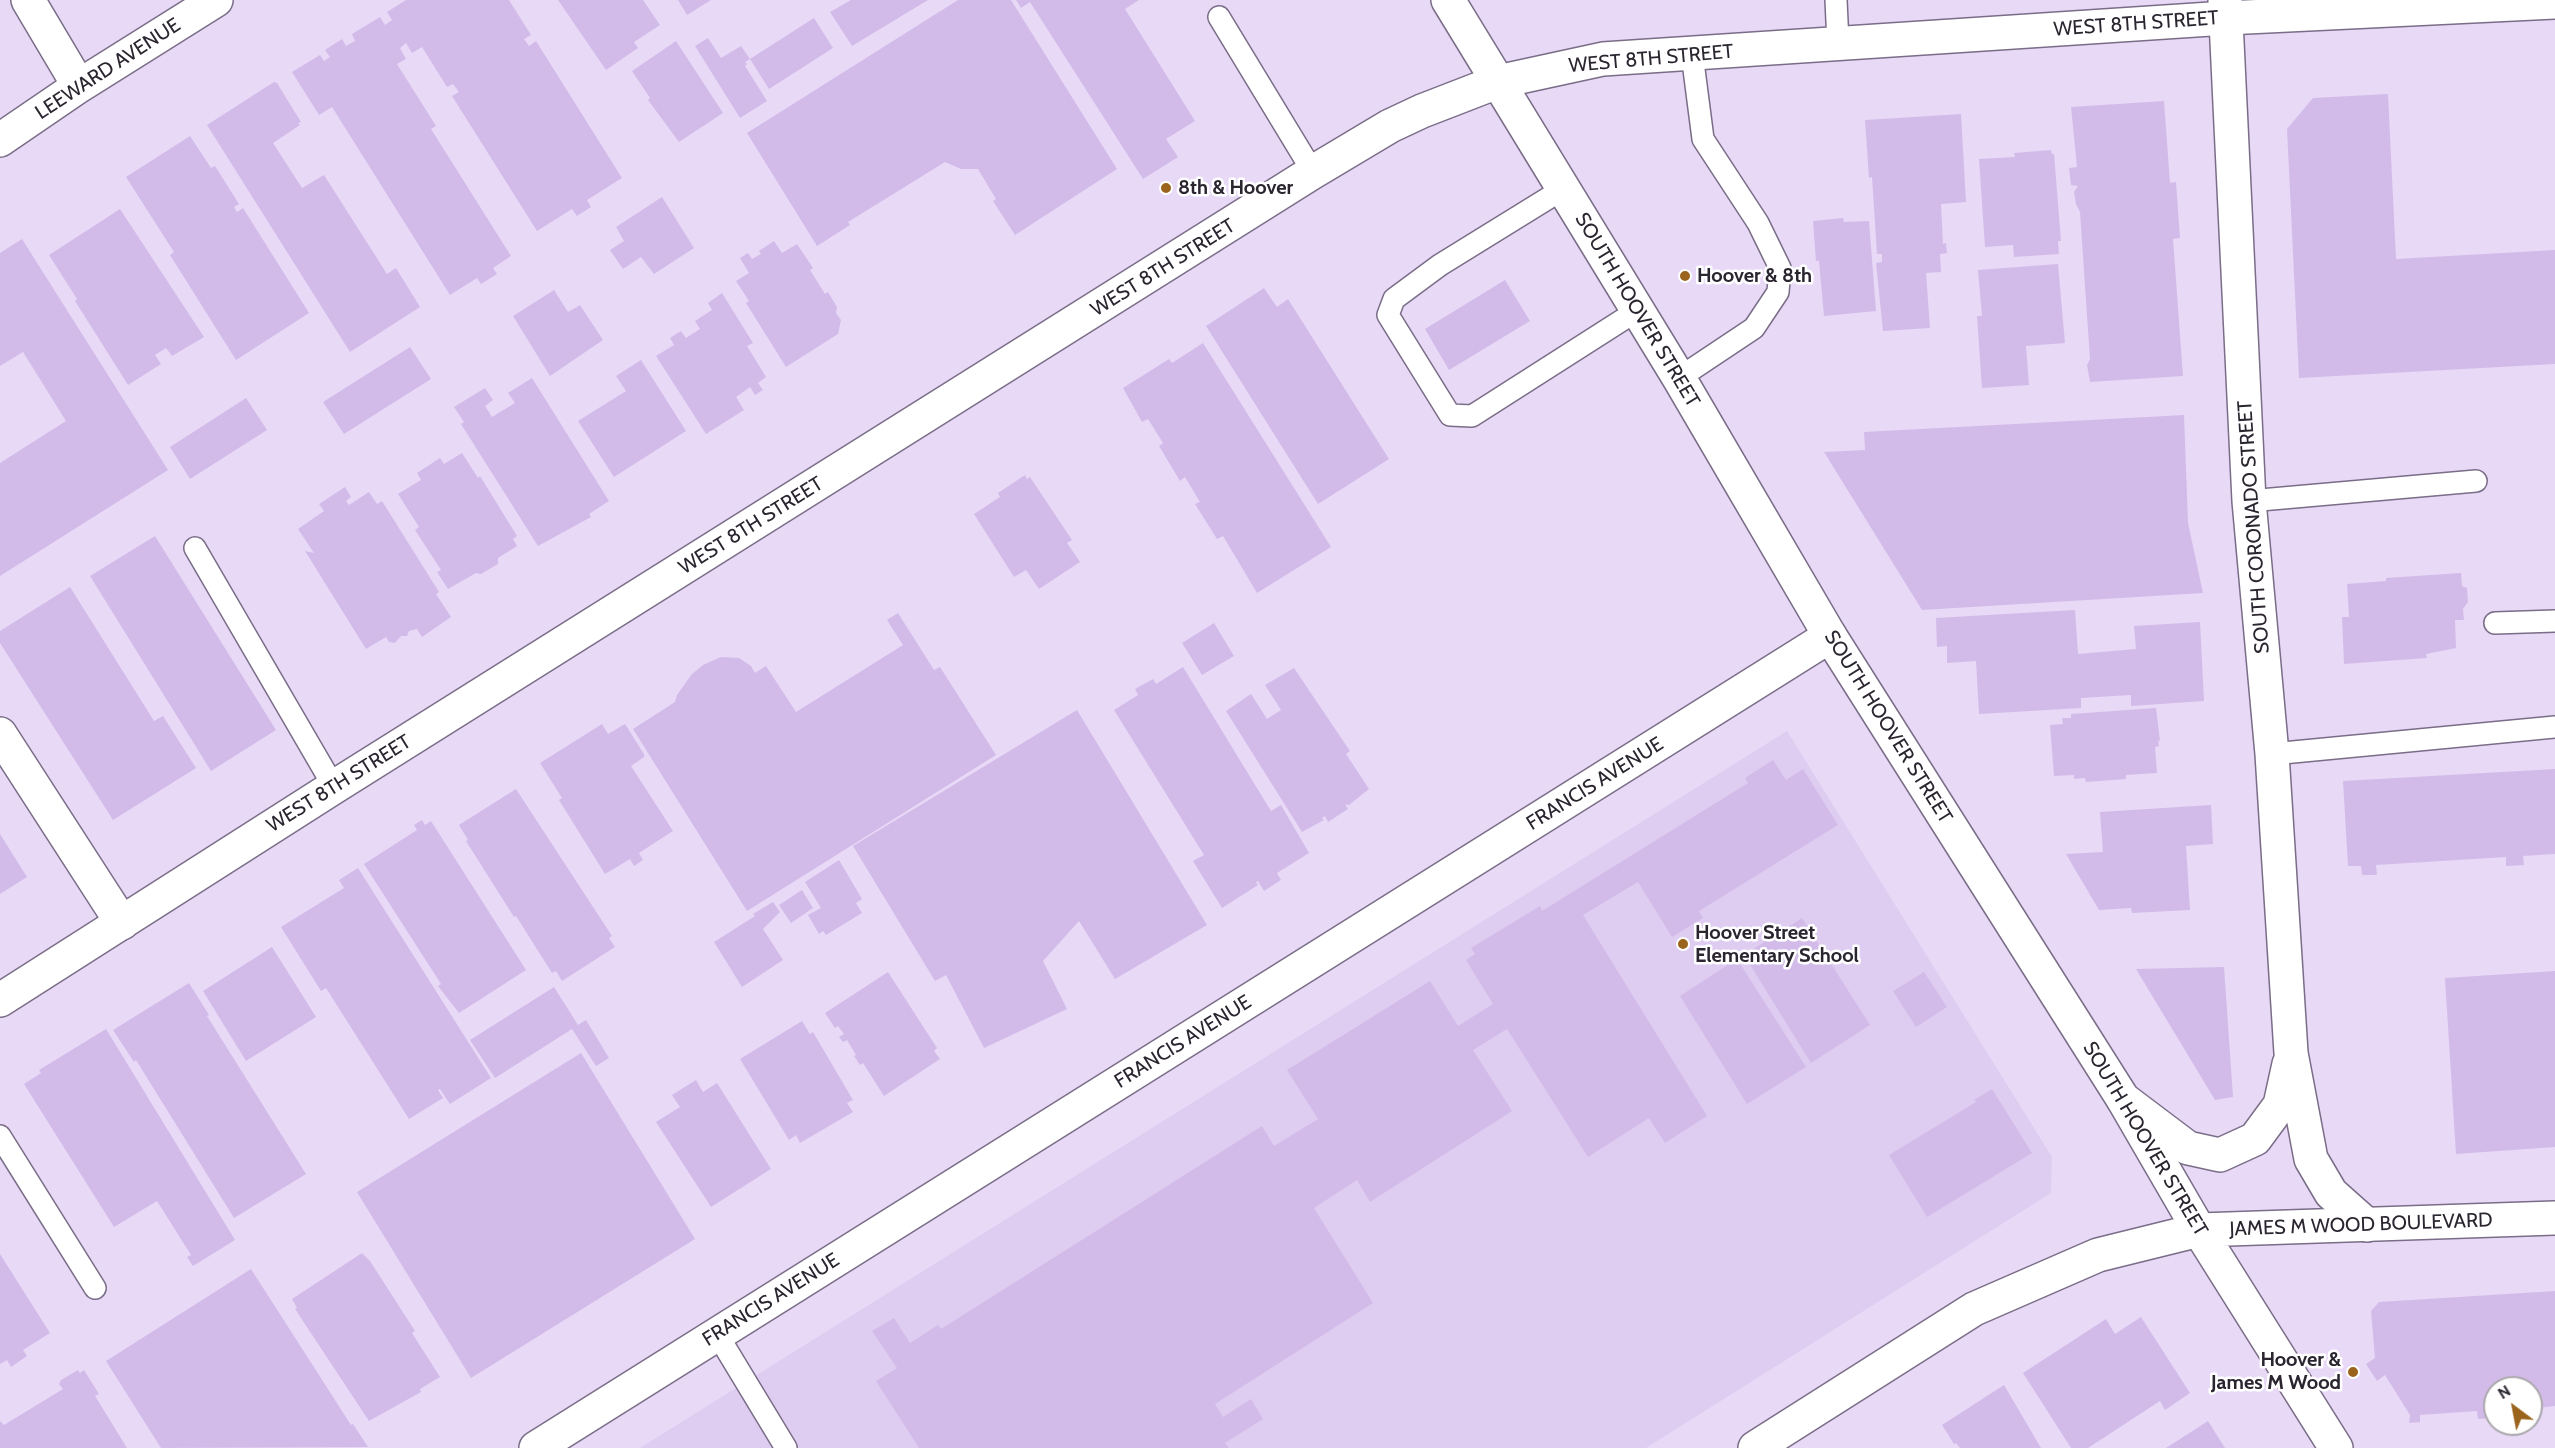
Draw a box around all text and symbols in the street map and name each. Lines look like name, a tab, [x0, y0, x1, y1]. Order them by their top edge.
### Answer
street label: WEST 8TH STREET	[2053, 6, 2219, 42]
street label: LEEWARD AVENUE	[31, 13, 185, 125]
street label: WEST 8TH STREET	[1568, 40, 1734, 78]
place label: 8th & Hoover	[1178, 176, 1293, 200]
marker: 8th & Hoover	[1159, 181, 1173, 195]
street label: SOUTH HOOVER STREET	[1569, 208, 1705, 412]
street label: WEST 8TH STREET	[1087, 214, 1239, 322]
place label: Hoover & 8th	[1697, 264, 1812, 288]
marker: Hoover & 8th	[1678, 269, 1692, 283]
street label: SOUTH CORONADO STREET	[2233, 400, 2275, 654]
street label: WEST 8TH STREET	[675, 472, 827, 580]
street label: SOUTH HOOVER STREET	[1819, 626, 1957, 828]
street label: WEST 8TH STREET	[263, 730, 415, 838]
street label: FRANCIS AVENUE	[1522, 732, 1668, 836]
place label: Hoover Street Elementary School	[1695, 921, 1859, 968]
marker: Hoover Street Elementary School	[1676, 937, 1690, 951]
street label: FRANCIS AVENUE	[1110, 990, 1256, 1094]
street label: SOUTH HOOVER STREET	[2077, 1037, 2213, 1241]
street label: JAMES M WOOD BOULEVARD	[2229, 1208, 2493, 1242]
street label: FRANCIS AVENUE	[698, 1248, 844, 1352]
place label: Hoover & James M Wood	[2211, 1348, 2341, 1395]
marker: Hoover & James M Wood	[2346, 1365, 2360, 1379]
north arrow	[2483, 1376, 2543, 1436]
text: N	[2494, 1381, 2514, 1403]

